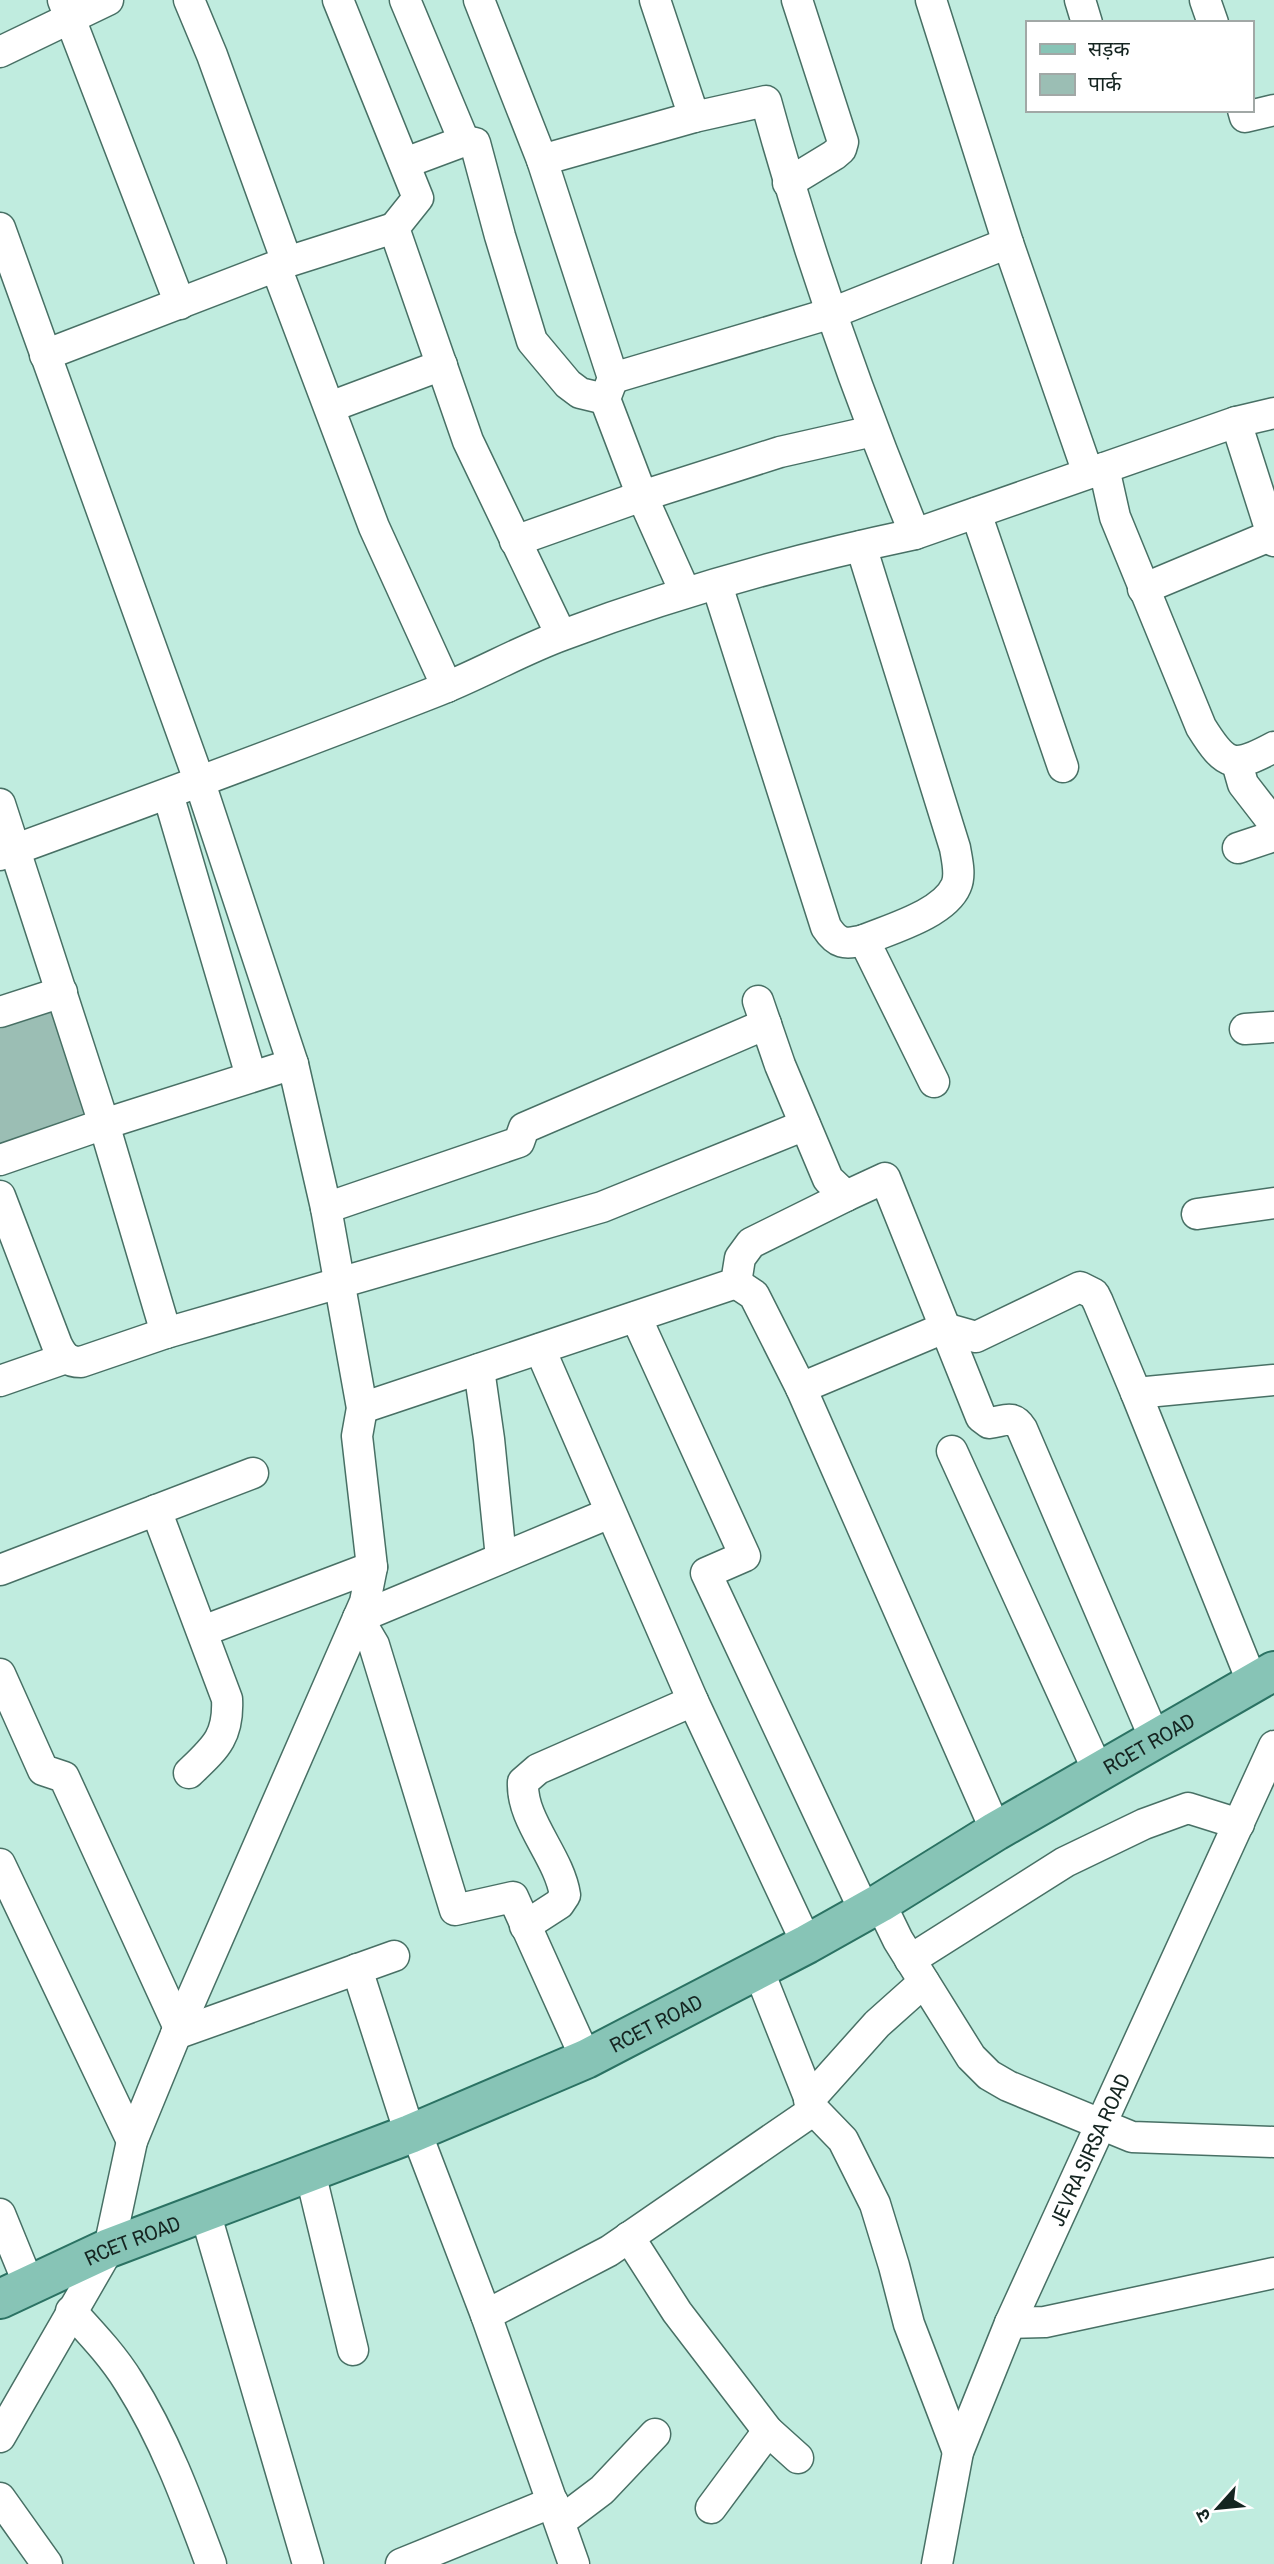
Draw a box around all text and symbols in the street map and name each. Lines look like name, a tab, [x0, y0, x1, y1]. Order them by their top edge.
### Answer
legend	[1026, 21, 1253, 112]
text: सड़क	[1088, 34, 1130, 63]
text: पार्क	[1088, 69, 1122, 98]
street label: RCET ROAD	[1098, 1705, 1200, 1781]
street label: RCET ROAD	[604, 1987, 707, 2059]
street label: JEVRA SIRSA ROAD	[1042, 2068, 1137, 2230]
street label: RCET ROAD	[79, 2208, 185, 2272]
north arrow	[1183, 2473, 1253, 2543]
text: उ	[1188, 2504, 1217, 2527]

